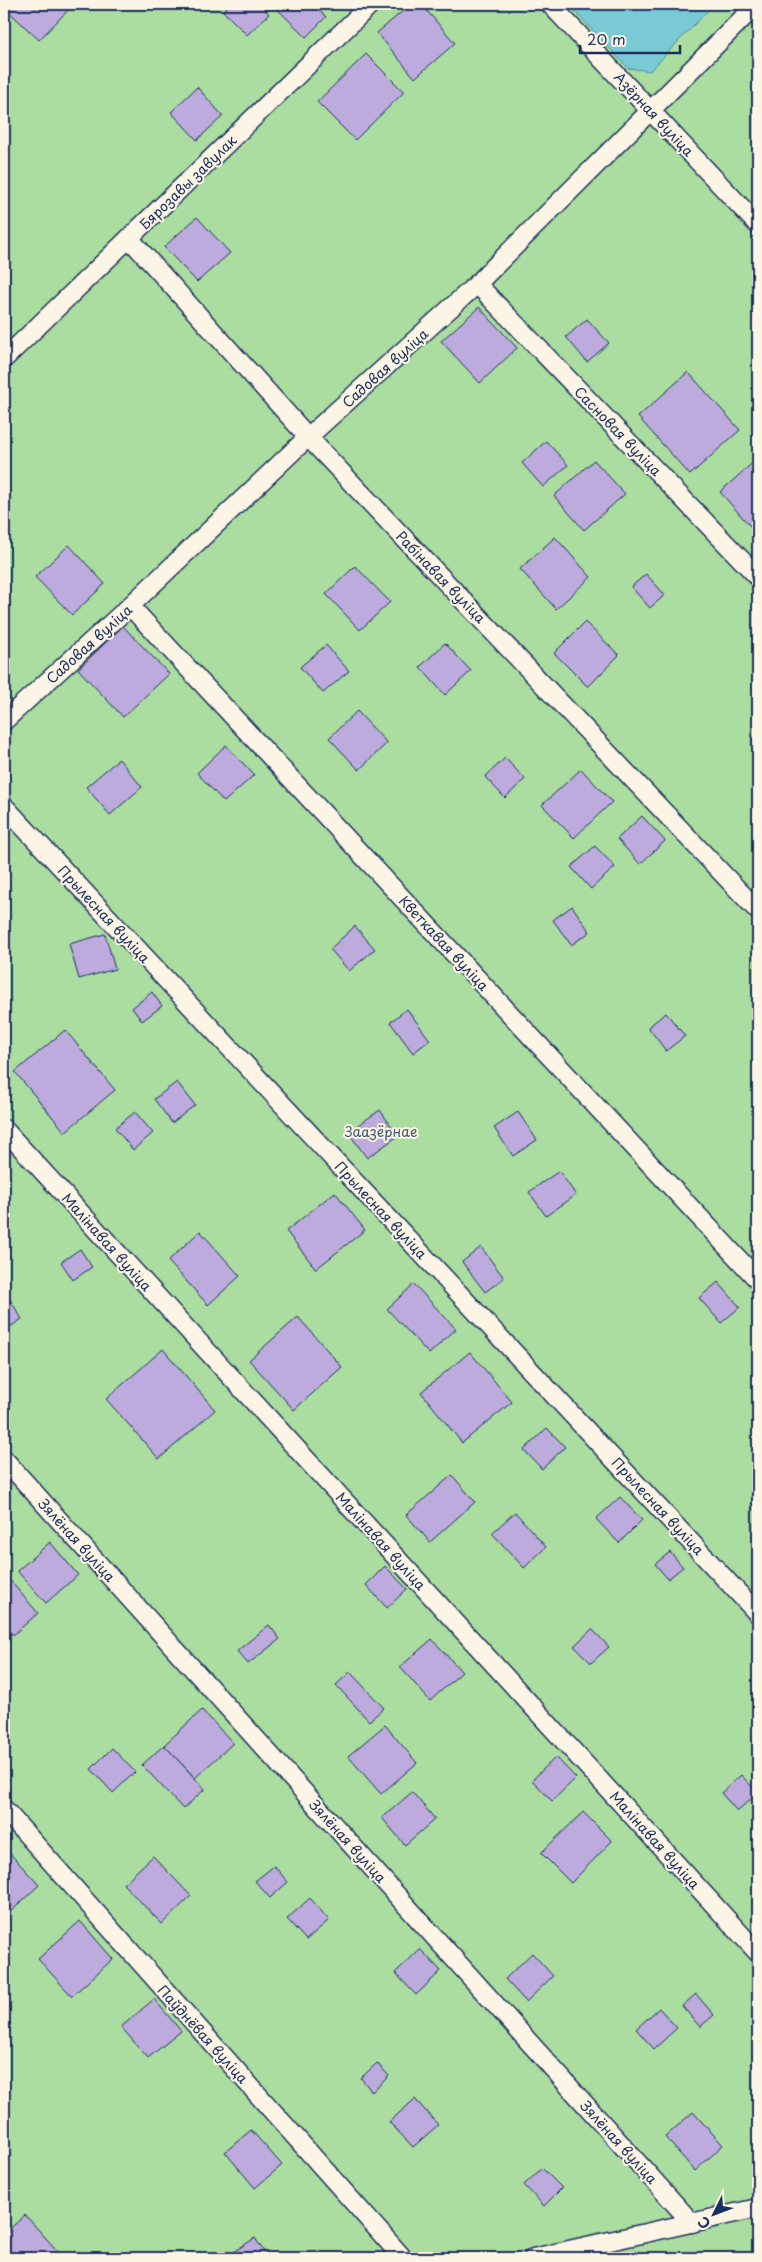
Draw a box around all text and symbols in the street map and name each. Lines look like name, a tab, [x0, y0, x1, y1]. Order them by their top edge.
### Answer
scale bar	[580, 22, 680, 54]
text: 20 m	[587, 27, 626, 50]
street label: Азёрная вуліца	[609, 67, 699, 161]
street label: Бярозавы завулак	[135, 130, 242, 234]
street label: Садовая вуліца	[337, 323, 433, 413]
street label: Сасновая вуліца	[570, 381, 667, 481]
street label: Рабінавая вуліца	[391, 526, 491, 628]
street label: Садовая вуліца	[41, 599, 137, 689]
street label: Прылесная вуліца	[53, 860, 155, 968]
street label: Кветкавая вуліца	[394, 891, 494, 996]
park label: Заазёрнае	[345, 1121, 417, 1142]
street label: Прылесная вуліца	[330, 1156, 432, 1264]
street label: Малінавая вуліца	[57, 1188, 157, 1296]
street label: Прылесная вуліца	[607, 1452, 709, 1560]
street label: Малінавая вуліца	[331, 1487, 431, 1595]
street label: Зялёная вуліца	[34, 1493, 121, 1587]
street label: Малінавая вуліца	[605, 1786, 705, 1894]
street label: Зялёная вуліца	[305, 1794, 392, 1888]
street label: Паўднёвая вуліца	[153, 1980, 253, 2088]
street label: Зялёная вуліца	[576, 2095, 663, 2189]
north arrow	[690, 2190, 740, 2240]
text: С	[693, 2212, 715, 2234]

